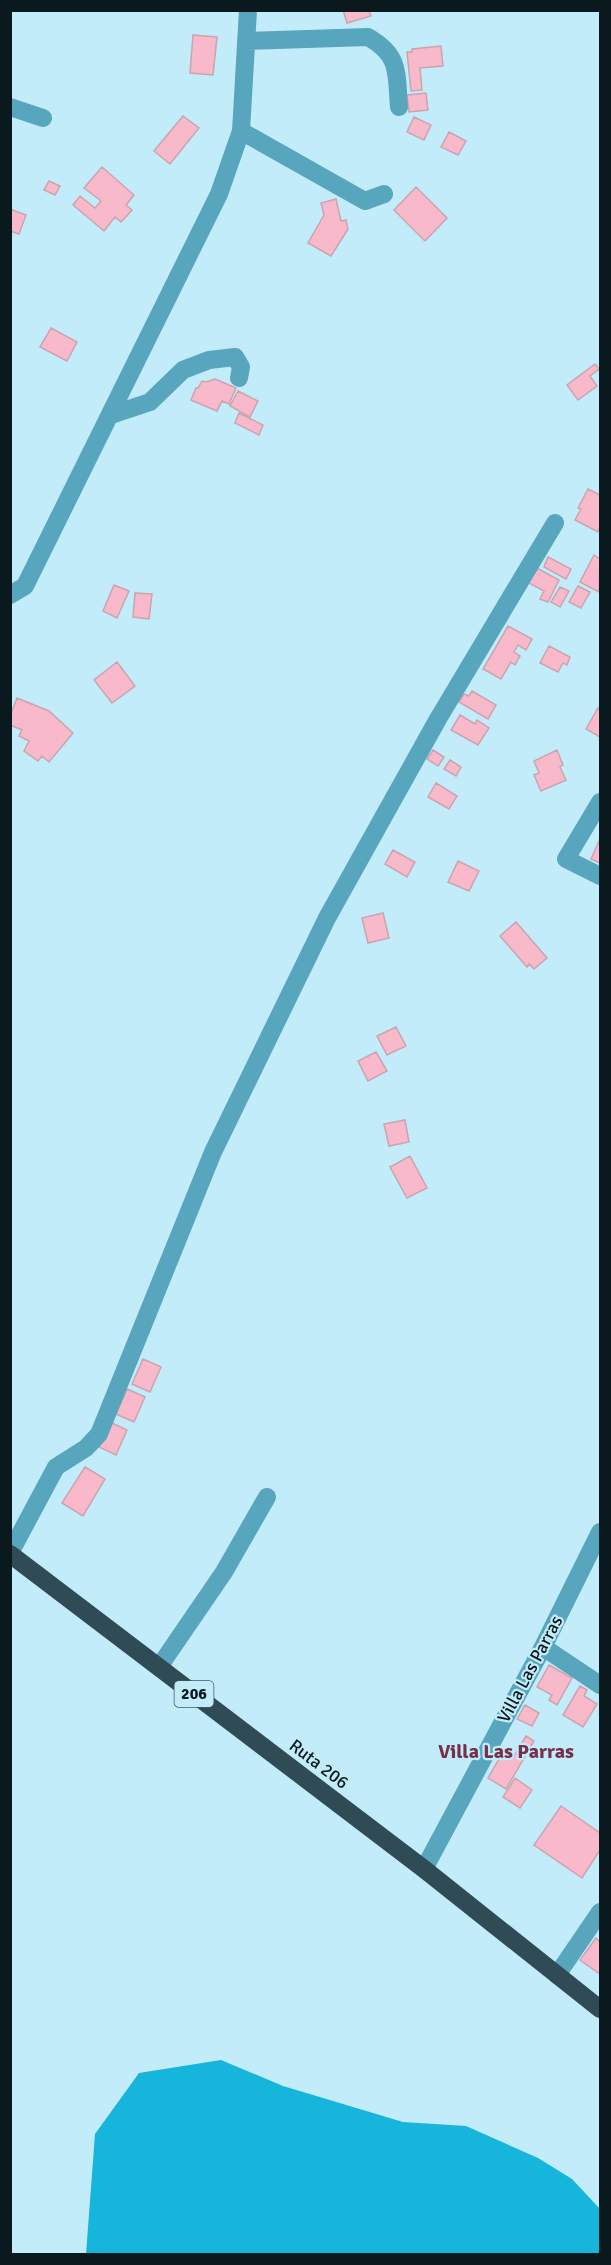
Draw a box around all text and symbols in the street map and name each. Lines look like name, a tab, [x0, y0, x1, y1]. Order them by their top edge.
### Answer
street label: Villa Las Parras	[493, 1612, 567, 1726]
road number: 206	[174, 1681, 214, 1707]
street label: Ruta 206	[285, 1735, 353, 1793]
district label: Villa Las Parras	[438, 1739, 574, 1764]

